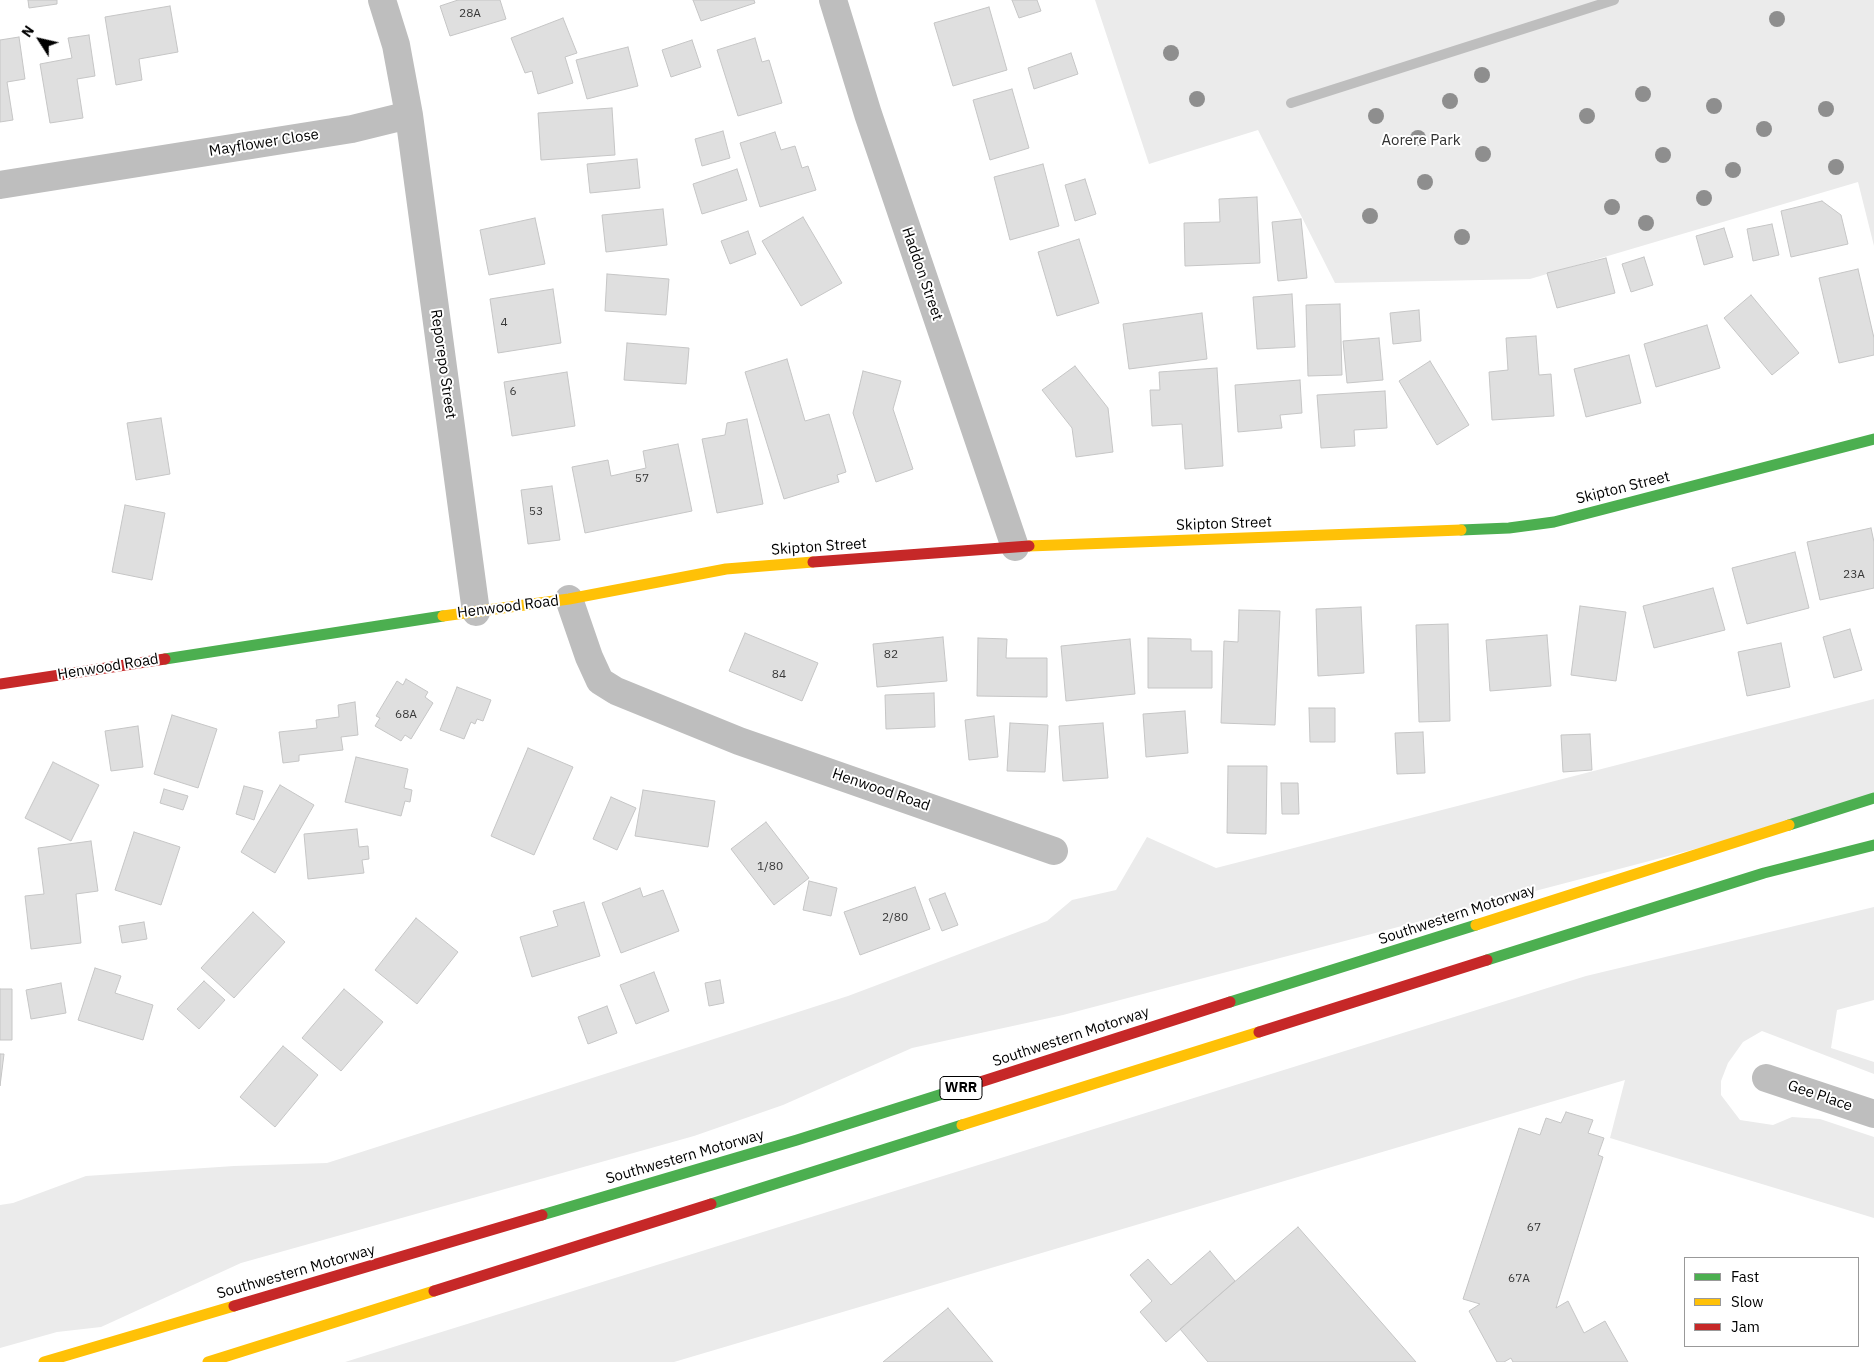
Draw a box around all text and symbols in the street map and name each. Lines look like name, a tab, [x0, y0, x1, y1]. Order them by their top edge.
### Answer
house number: 28A	[459, 7, 481, 21]
north arrow	[15, 15, 65, 65]
text: N	[17, 22, 38, 41]
street label: Mayflower Close	[208, 125, 320, 161]
park label: Aorere Park	[1381, 132, 1461, 150]
street label: Haddon Street	[898, 225, 946, 323]
street label: Reporepo Street	[426, 308, 460, 420]
house number: 4	[500, 316, 508, 330]
house number: 6	[509, 385, 517, 399]
street label: Skipton Street	[1574, 468, 1672, 508]
house number: 57	[635, 472, 649, 486]
house number: 53	[529, 505, 543, 519]
street label: Skipton Street	[1176, 513, 1272, 535]
street label: Skipton Street	[771, 535, 867, 559]
house number: 23A	[1843, 568, 1865, 582]
street label: Henwood Road	[456, 592, 560, 622]
house number: 82	[884, 648, 898, 662]
street label: Henwood Road	[56, 650, 160, 684]
house number: 84	[772, 668, 786, 682]
house number: 68A	[395, 708, 417, 722]
street label: Henwood Road	[830, 765, 932, 815]
house number: 1/80	[757, 860, 783, 874]
street label: Southwestern Motorway	[1376, 881, 1538, 949]
house number: 2/80	[882, 911, 908, 925]
street label: Southwestern Motorway	[990, 1003, 1152, 1071]
road number: WRR	[940, 1076, 982, 1100]
street label: Gee Place	[1785, 1077, 1855, 1115]
street label: Southwestern Motorway	[604, 1126, 766, 1188]
house number: 67	[1527, 1221, 1541, 1235]
street label: Southwestern Motorway	[215, 1241, 377, 1303]
legend	[1684, 1257, 1859, 1347]
text: Fast	[1731, 1267, 1759, 1286]
house number: 67A	[1508, 1272, 1530, 1286]
text: Slow	[1731, 1292, 1764, 1311]
text: Jam	[1731, 1317, 1760, 1336]

